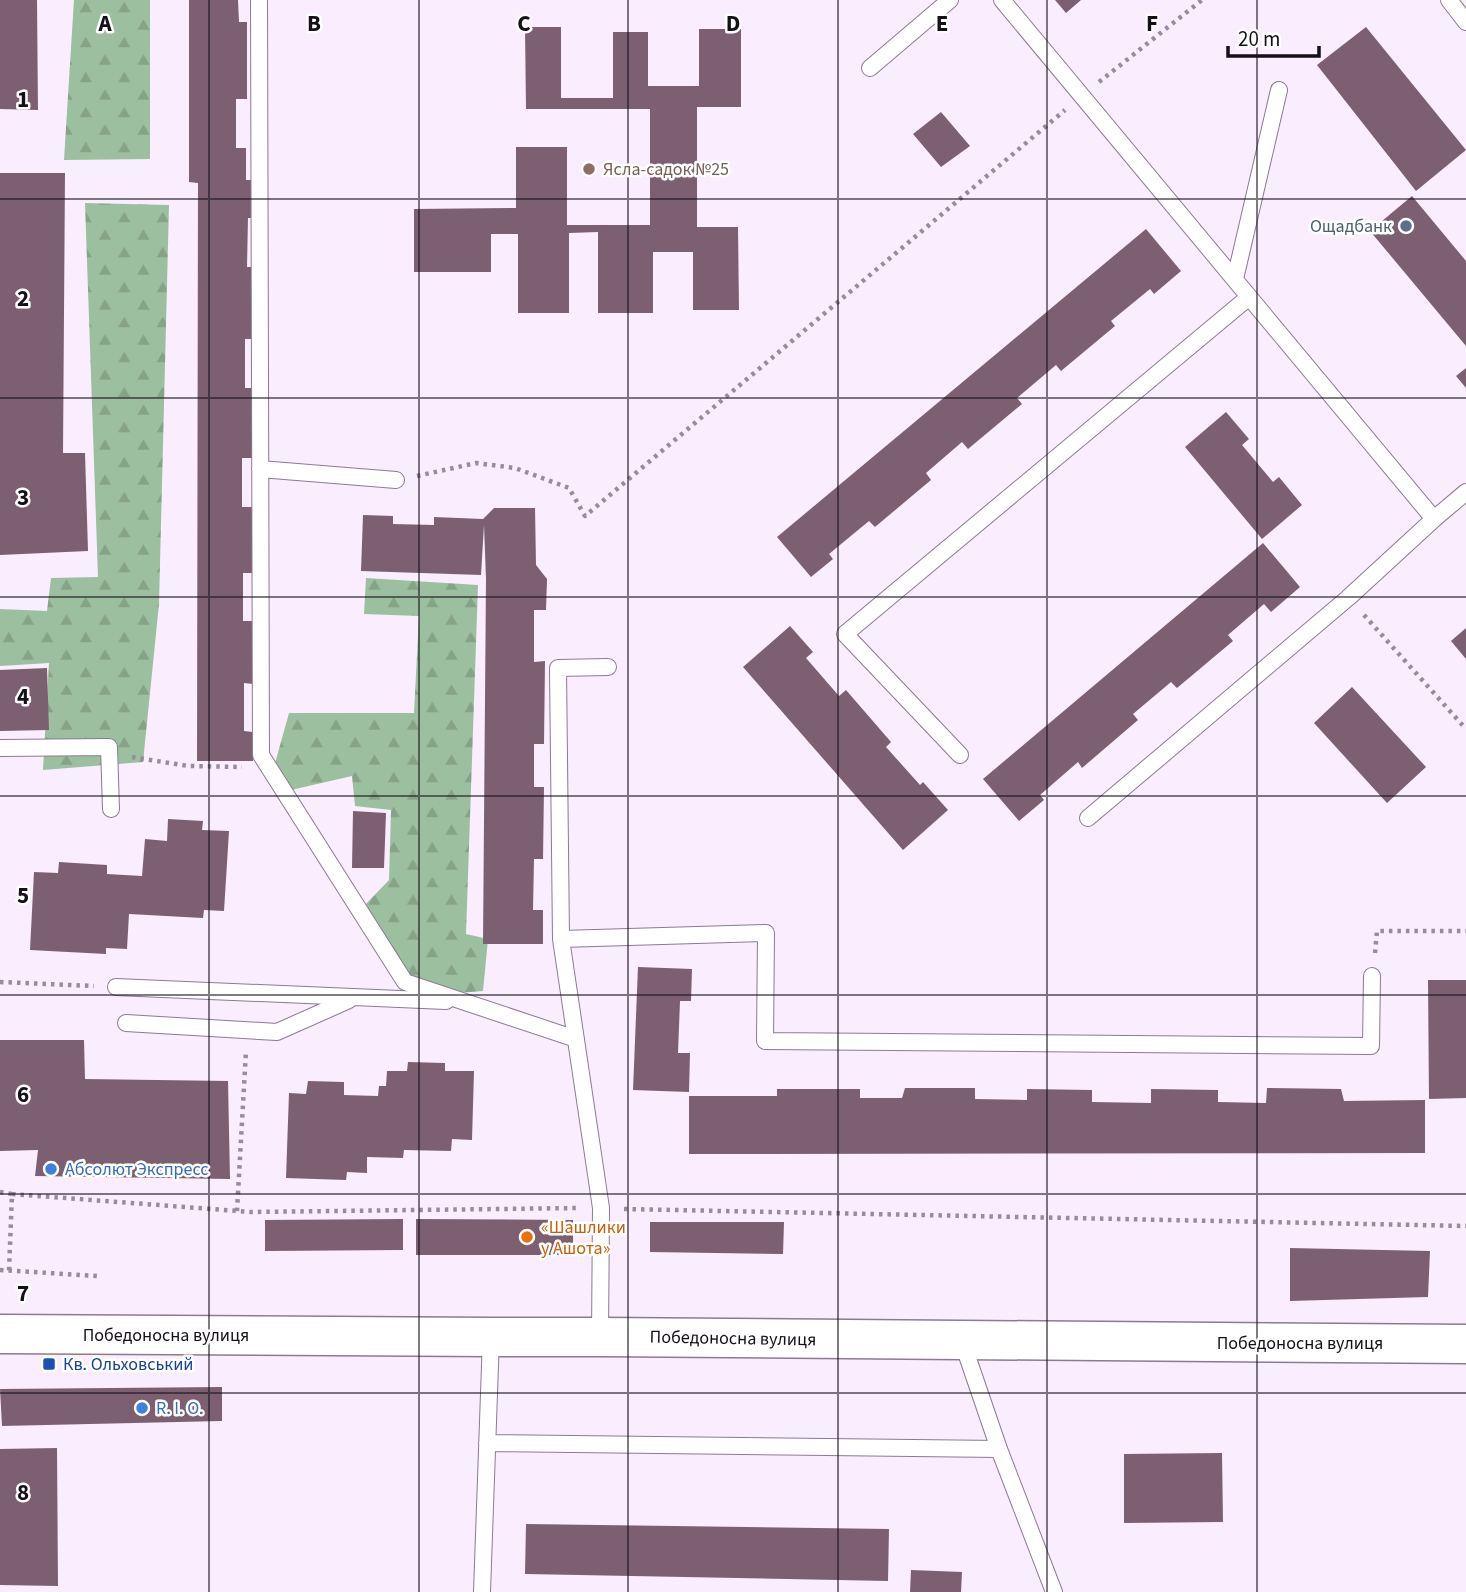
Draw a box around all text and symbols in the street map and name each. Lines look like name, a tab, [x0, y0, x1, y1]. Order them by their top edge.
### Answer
text: A	[97, 7, 112, 40]
text: B	[307, 7, 321, 40]
text: C	[517, 7, 531, 40]
text: D	[726, 7, 740, 40]
text: E	[936, 7, 948, 40]
text: F	[1146, 7, 1158, 40]
scale bar	[1228, 14, 1319, 58]
text: 20 m	[1238, 24, 1280, 54]
text: 1	[17, 83, 29, 116]
place label: Ясла-садок №25	[603, 157, 729, 182]
marker: Ясла-садок №25	[581, 161, 597, 177]
place label: Ощадбанк	[1310, 214, 1392, 239]
marker: Ощадбанк	[1398, 218, 1414, 234]
text: 2	[17, 282, 29, 315]
text: 3	[17, 481, 29, 514]
text: 4	[17, 680, 29, 713]
text: 5	[17, 879, 29, 912]
text: 6	[17, 1078, 29, 1111]
place label: Абсолют Экспресс	[65, 1157, 209, 1182]
marker: Абсолют Экспресс	[43, 1161, 59, 1177]
place label: «Шашлики у Ашота»	[541, 1215, 626, 1261]
marker: «Шашлики у Ашота»	[519, 1229, 535, 1245]
text: 7	[17, 1277, 29, 1310]
street label: Победоносна вулиця	[83, 1323, 249, 1348]
street label: Победоносна вулиця	[649, 1325, 817, 1352]
street label: Победоносна вулиця	[1217, 1331, 1383, 1356]
place label: Кв. Ольховський	[63, 1352, 194, 1377]
marker: Кв. Ольховський	[41, 1356, 57, 1372]
place label: R. I. O.	[156, 1396, 204, 1421]
marker: R. I. O.	[134, 1400, 150, 1416]
text: 8	[17, 1476, 29, 1509]

